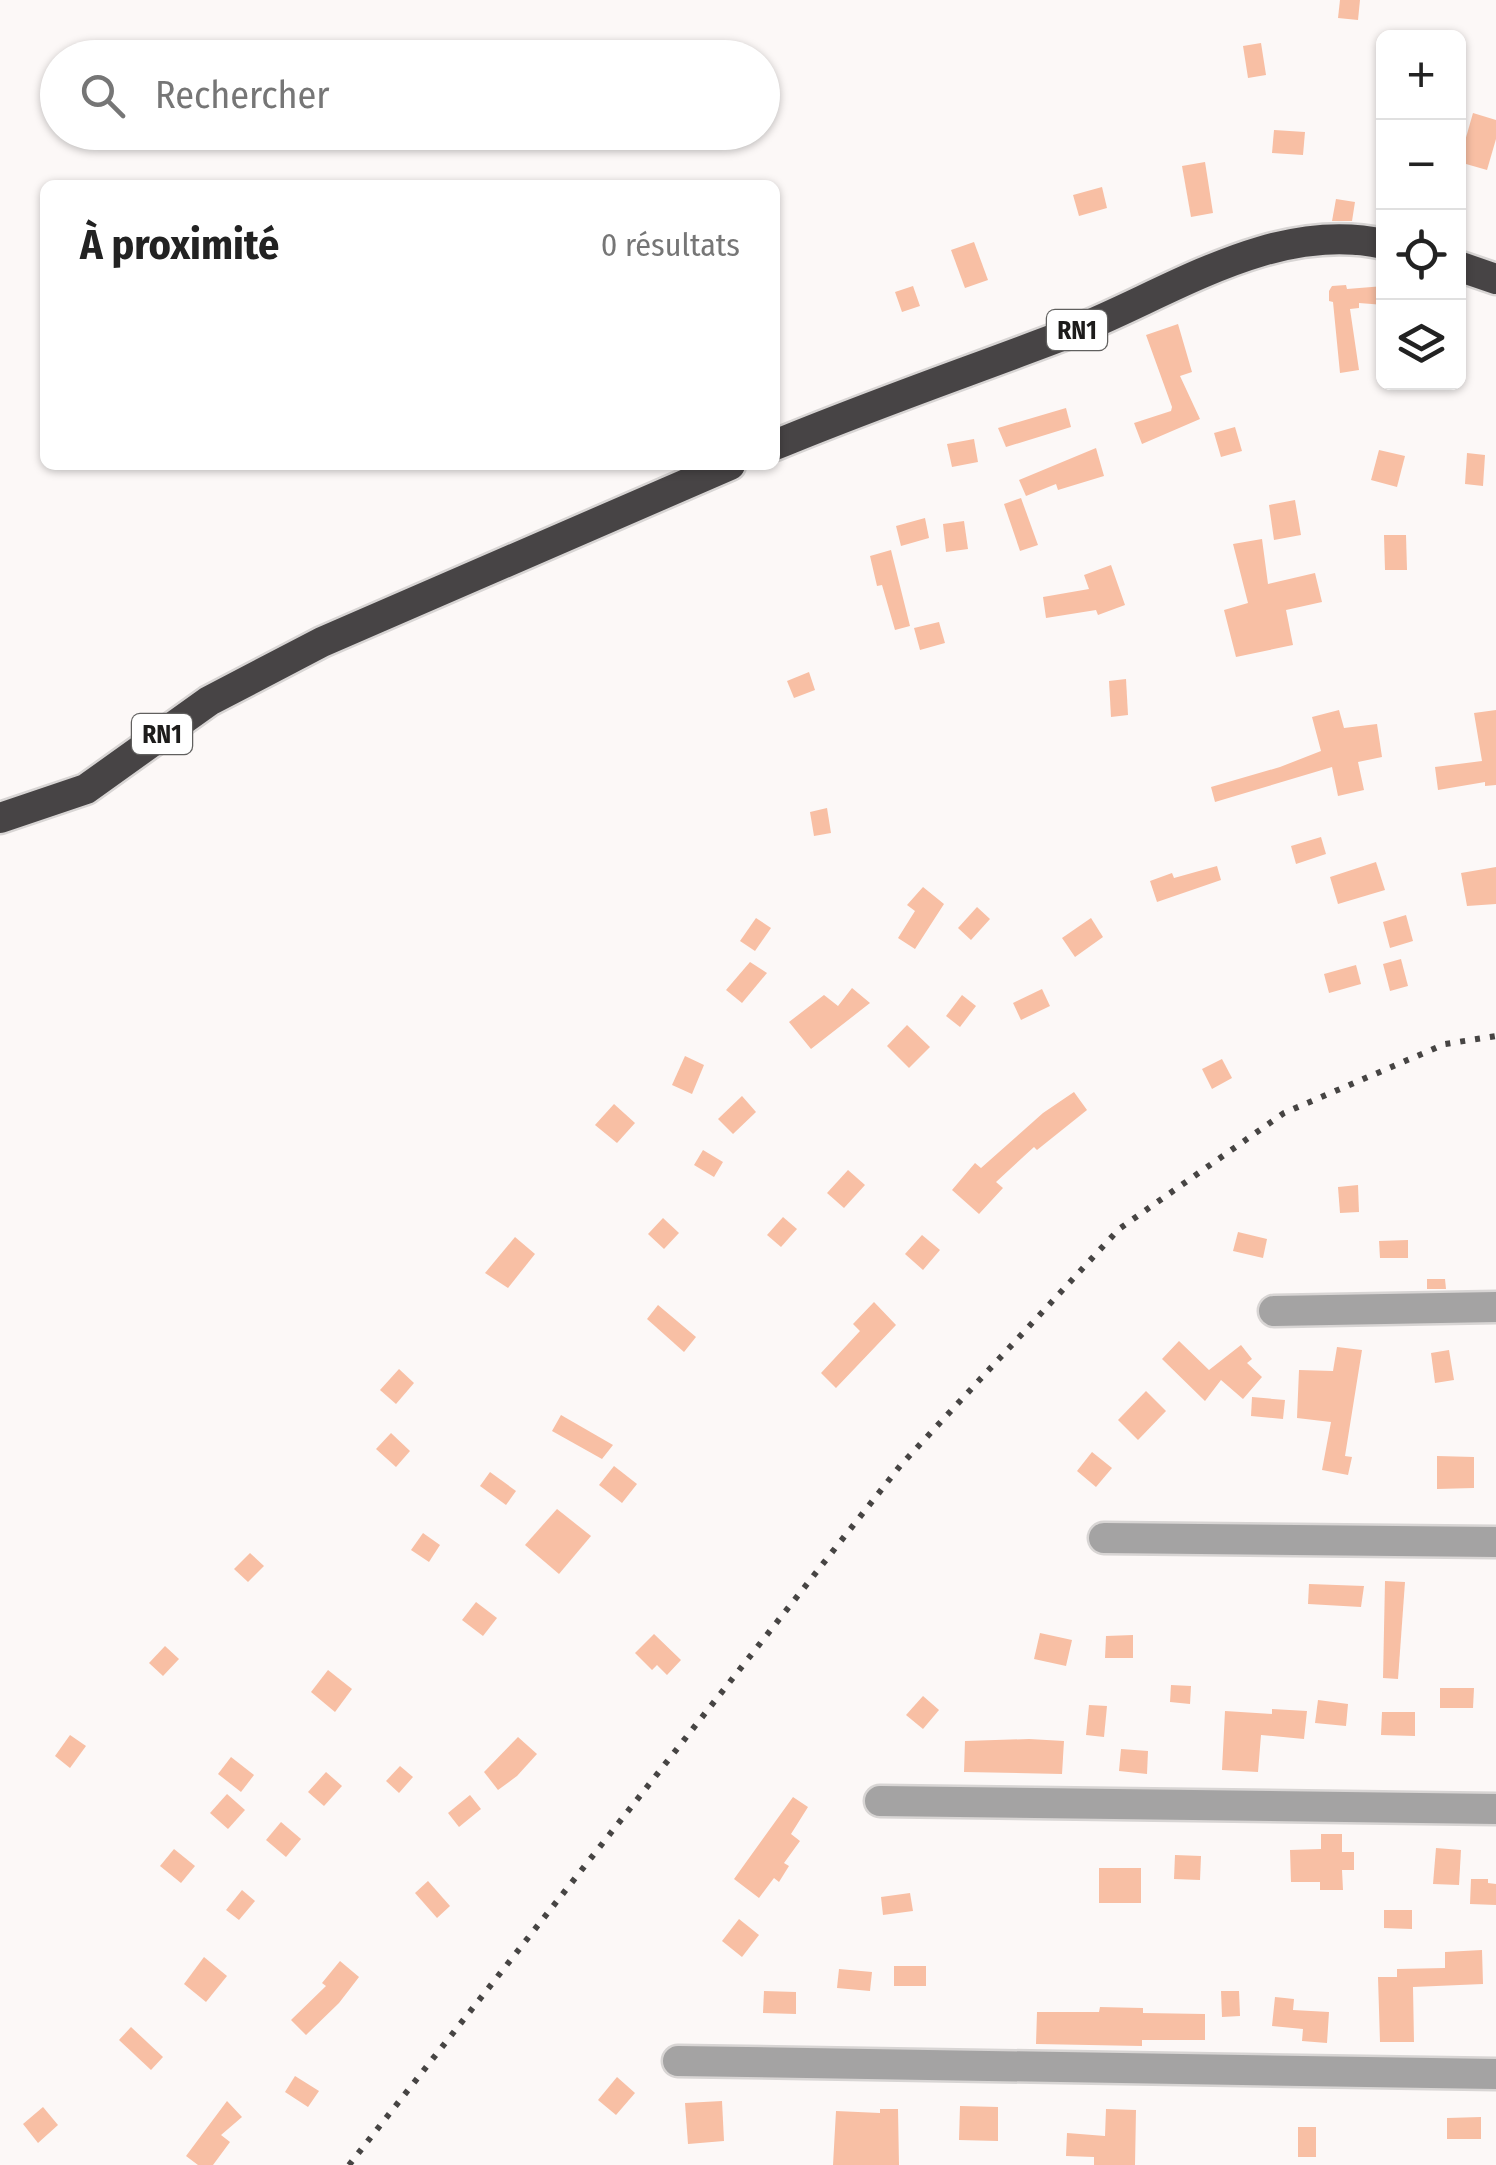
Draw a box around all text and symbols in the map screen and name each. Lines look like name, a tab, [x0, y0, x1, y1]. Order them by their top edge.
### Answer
map controls	[1376, 30, 1466, 390]
button: +	[1376, 30, 1466, 120]
search box	[40, 40, 780, 150]
icon: search	[75, 68, 130, 123]
text: Rechercher	[155, 72, 330, 118]
button: −	[1376, 120, 1466, 210]
button: locate	[1376, 210, 1466, 300]
text: À proximité	[80, 220, 279, 270]
text: 0 résultats	[601, 226, 740, 264]
button: layers	[1376, 300, 1466, 390]
road number: RN1	[1047, 310, 1107, 350]
road number: RN1	[132, 714, 192, 754]

